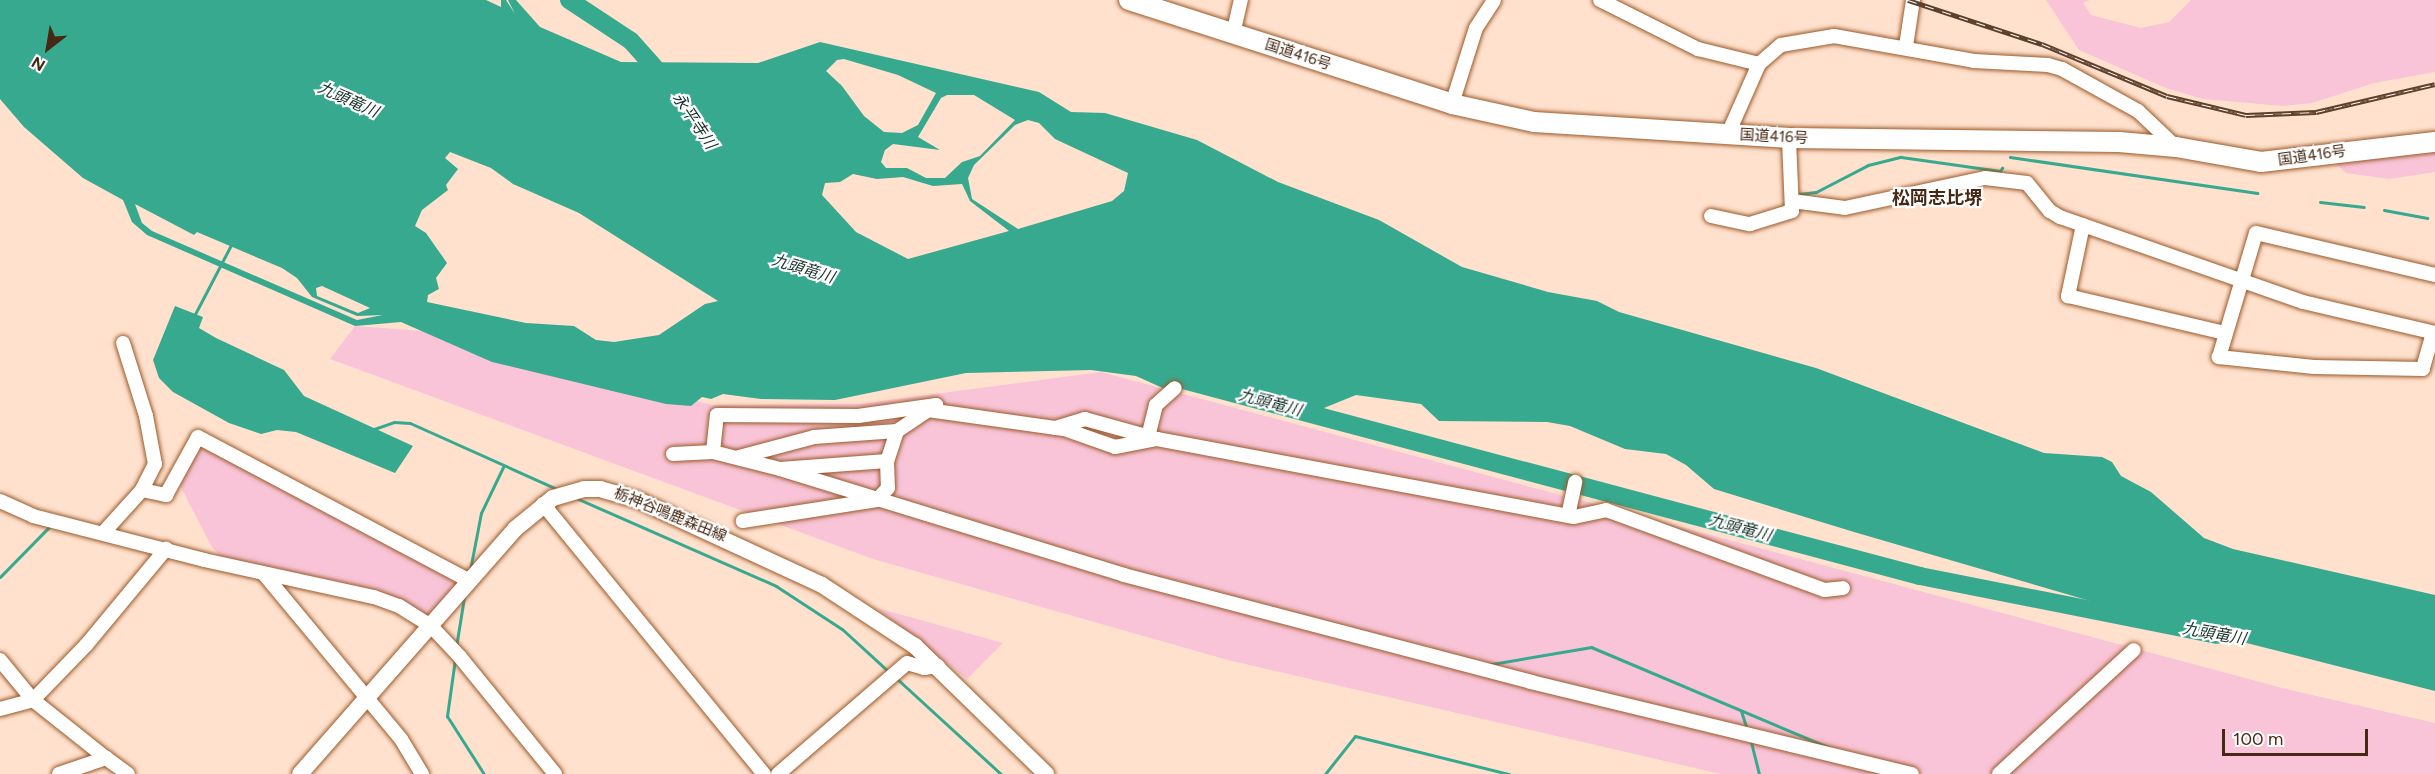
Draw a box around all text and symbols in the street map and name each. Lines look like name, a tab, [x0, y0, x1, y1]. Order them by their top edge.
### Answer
north arrow	[18, 18, 78, 78]
street label: 国道416号	[1262, 36, 1334, 74]
text: N	[28, 53, 49, 75]
water label: 九頭竜川	[315, 78, 381, 122]
water label: 永平寺川	[668, 89, 720, 153]
street label: 国道416号	[1739, 126, 1809, 148]
street label: 国道416号	[2277, 142, 2347, 170]
district label: 松岡志比堺	[1892, 187, 1982, 209]
water label: 九頭竜川	[770, 250, 836, 288]
water label: 九頭竜川	[1237, 385, 1303, 421]
street label: 栃神谷鳴鹿森田線	[611, 484, 729, 546]
water label: 九頭竜川	[1707, 510, 1773, 546]
water label: 九頭竜川	[2181, 619, 2247, 649]
scale bar	[2225, 717, 2370, 755]
text: 100 m	[2233, 728, 2283, 750]

